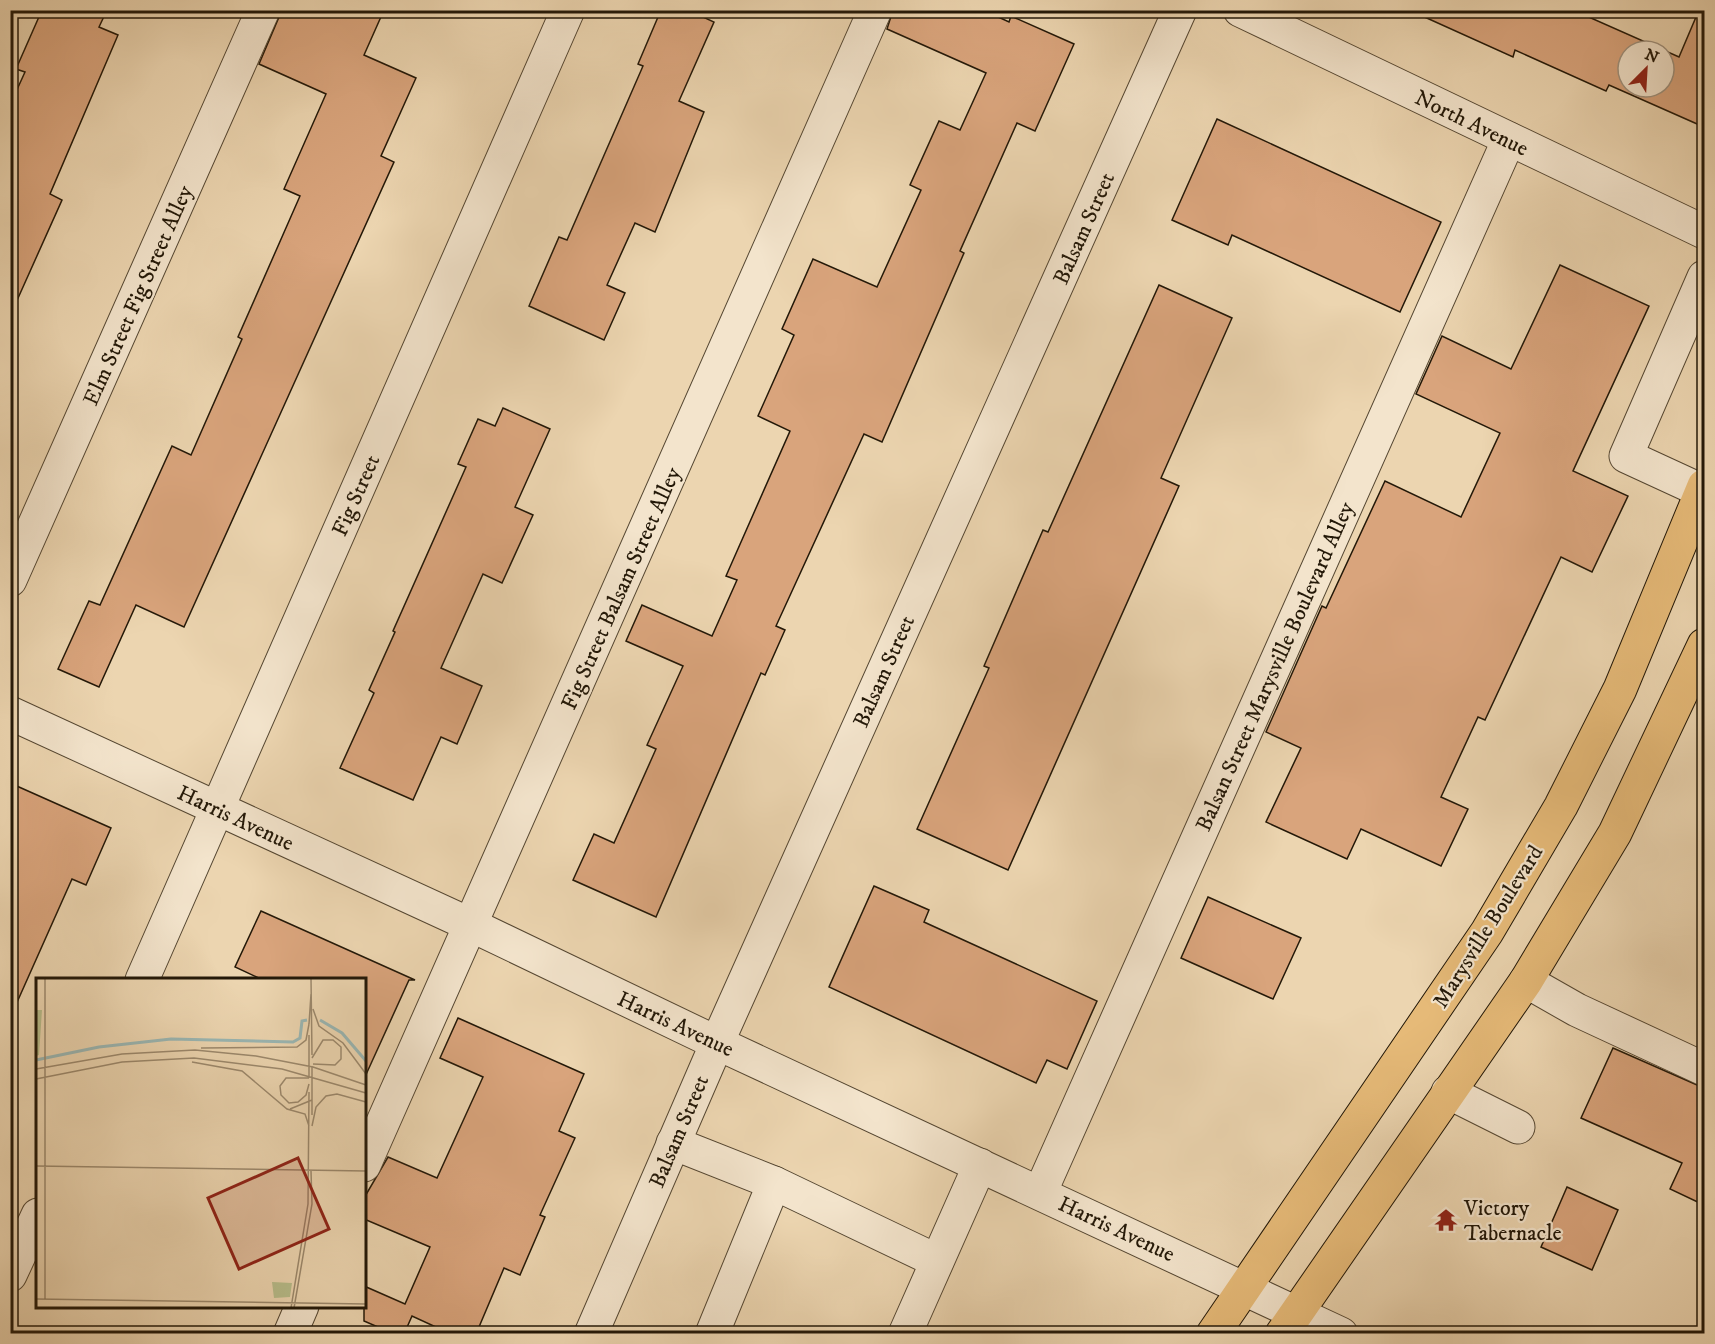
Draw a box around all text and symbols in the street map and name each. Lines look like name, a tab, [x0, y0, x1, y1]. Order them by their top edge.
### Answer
north arrow	[1616, 39, 1676, 99]
text: N	[1642, 44, 1662, 68]
street label: North Avenue	[1410, 84, 1533, 162]
street label: Balsam Street	[1048, 168, 1121, 289]
street label: Elm Street Fig Street Alley	[78, 181, 199, 410]
street label: Fig Street	[326, 451, 386, 541]
street label: Fig Street Balsam Street Alley	[556, 463, 687, 714]
street label: Balsan Street Marysville Boulevard Alley	[1190, 497, 1361, 835]
street label: Balsam Street	[848, 611, 921, 732]
street label: Harris Avenue	[173, 780, 298, 857]
street label: Marysville Boulevard	[1427, 840, 1549, 1013]
inset map	[36, 978, 366, 1308]
street label: Harris Avenue	[613, 986, 738, 1063]
street label: Balsam Street	[644, 1071, 715, 1192]
street label: Harris Avenue	[1054, 1191, 1179, 1268]
place label: Victory Tabernacle	[1463, 1195, 1562, 1247]
temple icon: Victory Tabernacle	[1433, 1207, 1459, 1233]

